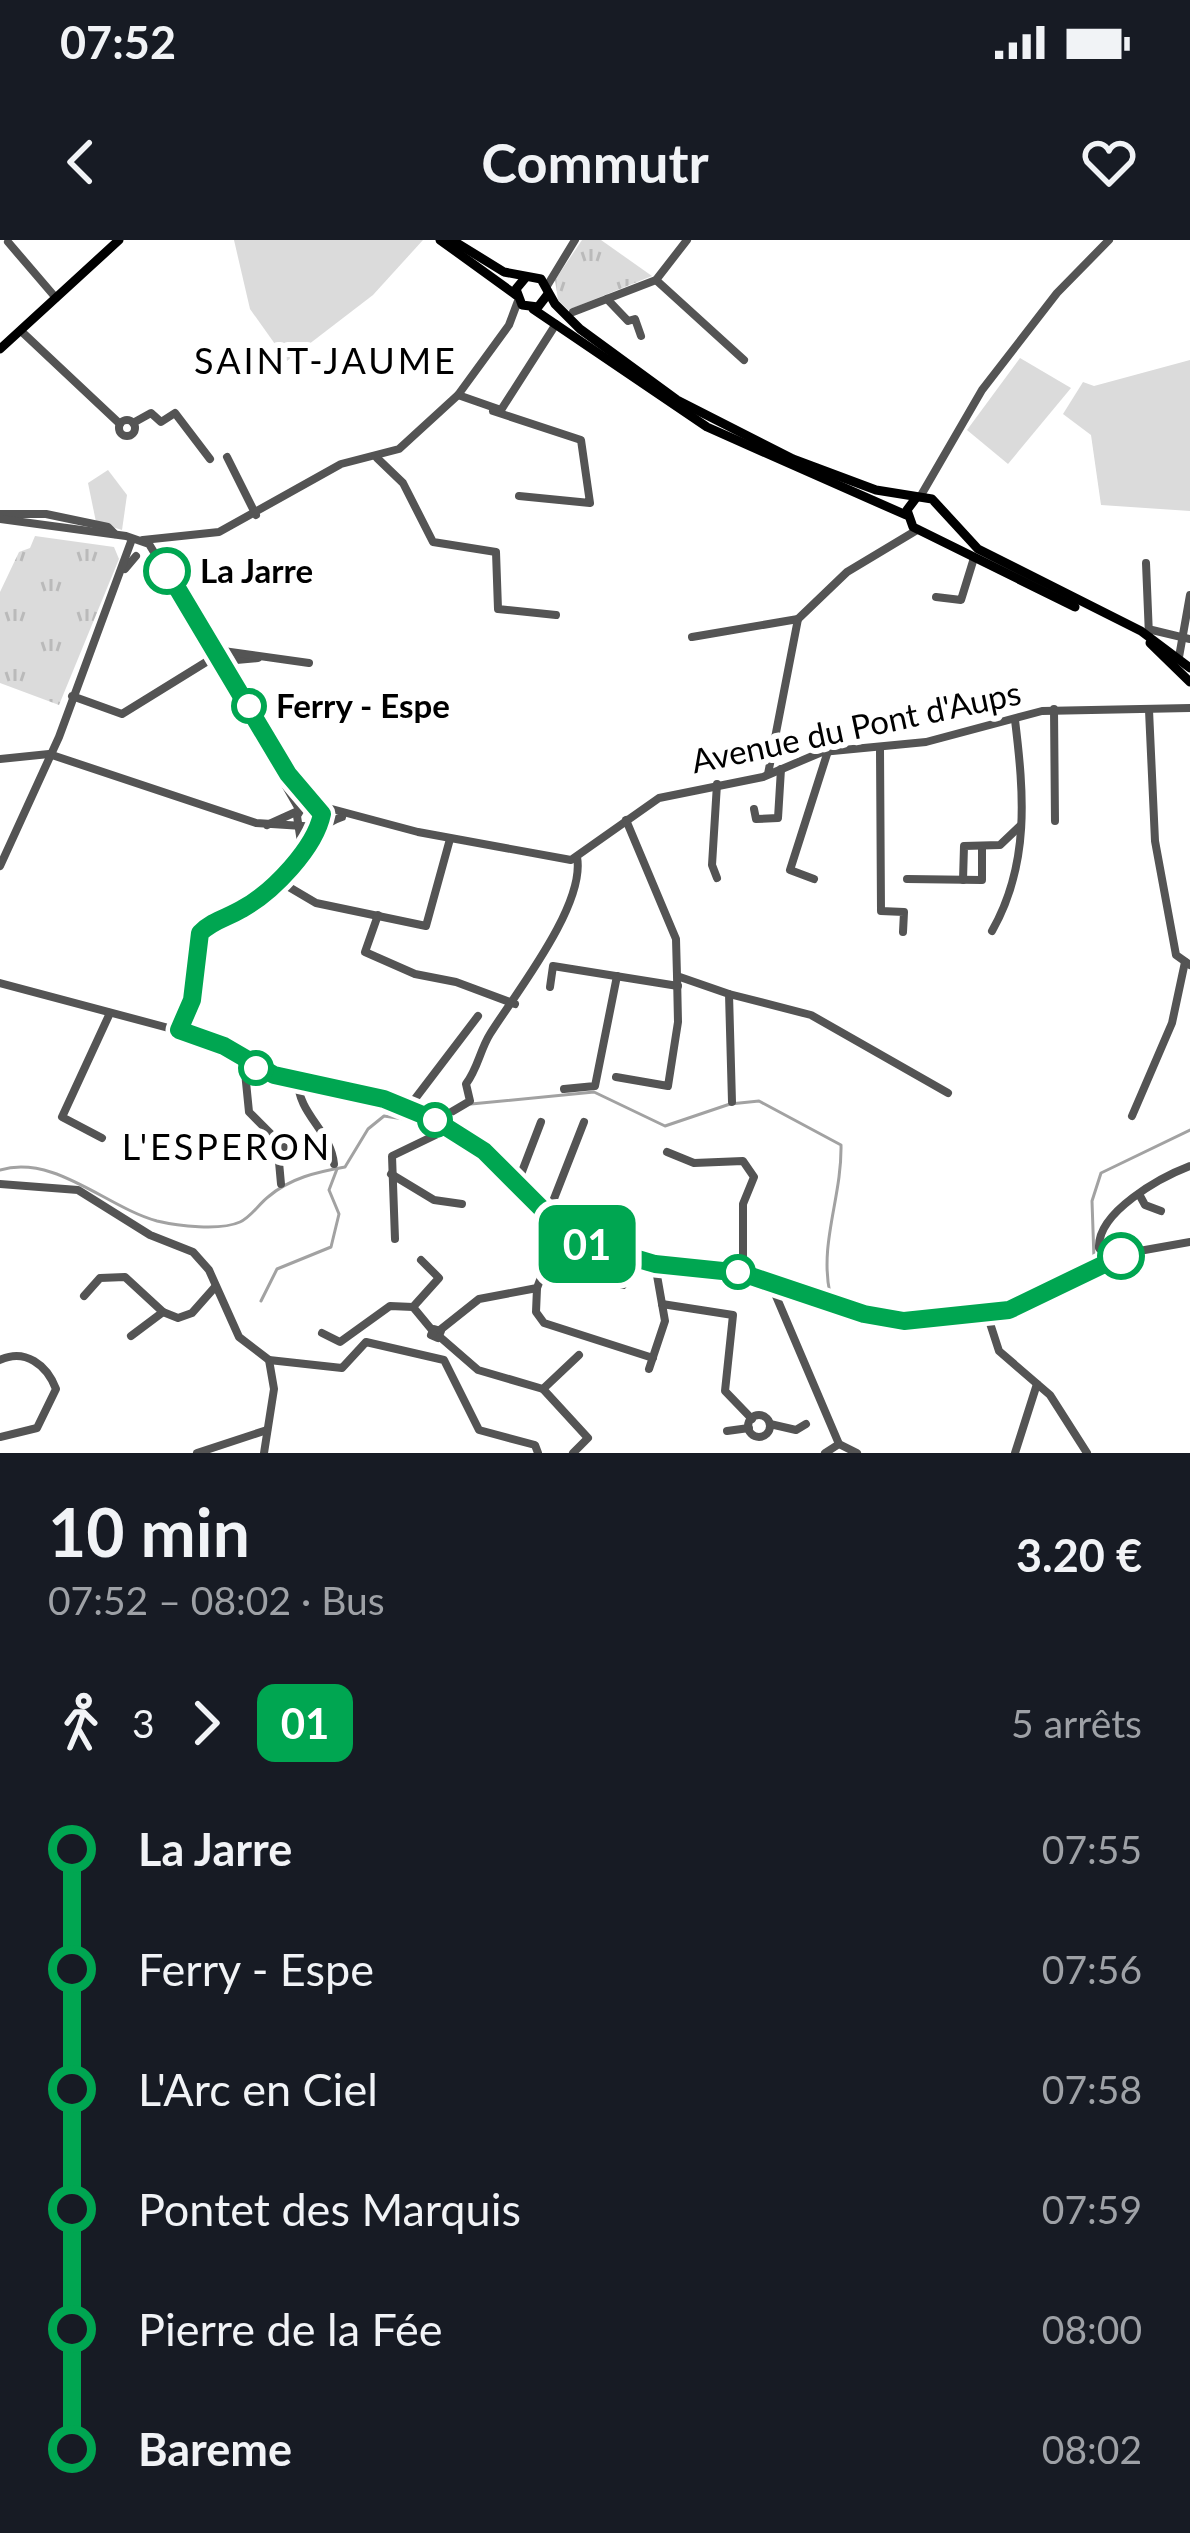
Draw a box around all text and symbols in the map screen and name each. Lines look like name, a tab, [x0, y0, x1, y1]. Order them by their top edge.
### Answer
text: 07:52	[60, 15, 176, 69]
icon: back	[48, 129, 114, 195]
icon: heart	[1076, 129, 1142, 195]
text: Commutr	[481, 130, 709, 195]
district label: SAINT-JAUME	[194, 338, 458, 382]
marker: La Jarre	[145, 549, 189, 593]
place label: La Jarre	[200, 550, 313, 590]
street label: Avenue du Pont d'Aups	[688, 672, 1024, 780]
place label: Ferry - Espe	[276, 685, 450, 725]
marker: Ferry - Espe	[233, 690, 265, 722]
unlabelled marker	[240, 1052, 272, 1084]
unlabelled marker	[419, 1104, 451, 1136]
district label: L'ESPERON	[122, 1124, 332, 1168]
line badge: 01	[533, 1205, 641, 1283]
text: 01	[563, 1219, 611, 1269]
unlabelled marker	[1099, 1234, 1143, 1278]
unlabelled marker	[722, 1256, 754, 1288]
text: 10 min	[48, 1492, 250, 1571]
text: 3.20 €	[1016, 1528, 1142, 1582]
text: 07:52 – 08:02 · Bus	[48, 1577, 385, 1623]
icon: walk	[48, 1690, 114, 1756]
icon: forward	[173, 1690, 239, 1756]
text: 01	[281, 1698, 329, 1748]
text: 3	[132, 1700, 155, 1746]
text: 5 arrêts	[1011, 1700, 1142, 1746]
text: La Jarre	[138, 1822, 292, 1876]
text: 07:55	[1042, 1826, 1142, 1872]
text: Ferry - Espe	[138, 1942, 374, 1996]
text: 07:56	[1042, 1946, 1142, 1992]
text: L'Arc en Ciel	[138, 2062, 378, 2116]
text: 07:58	[1042, 2066, 1142, 2112]
text: Pontet des Marquis	[138, 2182, 521, 2236]
text: 07:59	[1042, 2186, 1142, 2232]
text: Pierre de la Fée	[138, 2302, 443, 2356]
text: 08:00	[1042, 2306, 1142, 2352]
text: Bareme	[138, 2422, 292, 2476]
text: 08:02	[1042, 2426, 1142, 2472]

